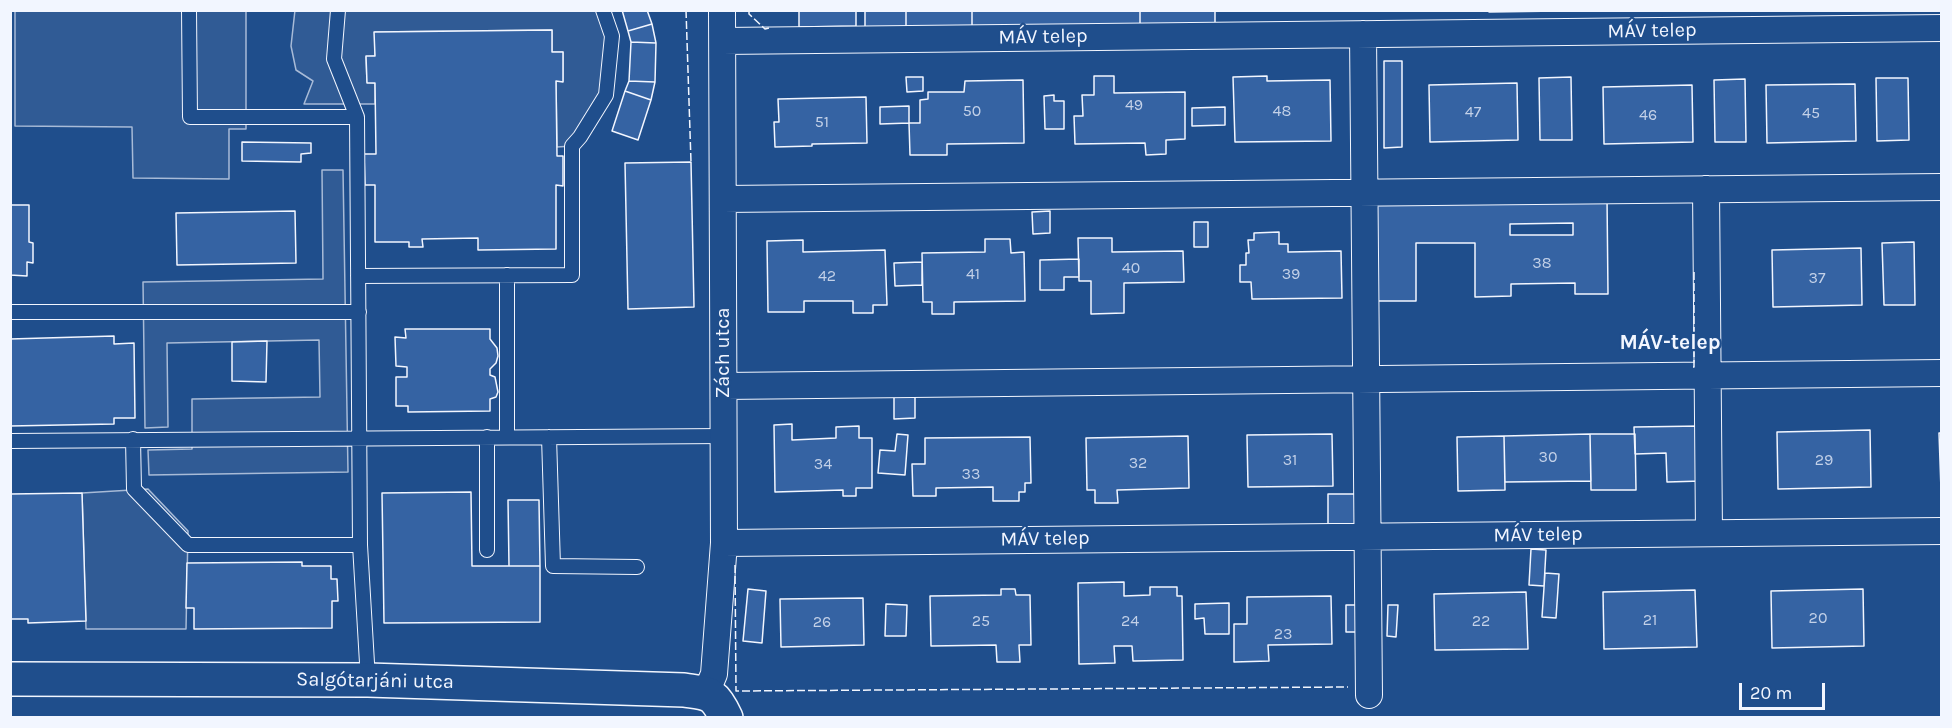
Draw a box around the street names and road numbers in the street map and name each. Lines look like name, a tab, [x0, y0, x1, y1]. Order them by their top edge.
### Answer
street label: MÁV telep	[1607, 18, 1697, 44]
street label: MÁV telep	[998, 24, 1088, 50]
street label: Zách utca	[711, 308, 735, 398]
street label: MÁV telep	[1493, 522, 1583, 548]
street label: MÁV telep	[1000, 526, 1090, 552]
street label: Salgótarjáni utca	[296, 668, 454, 694]

